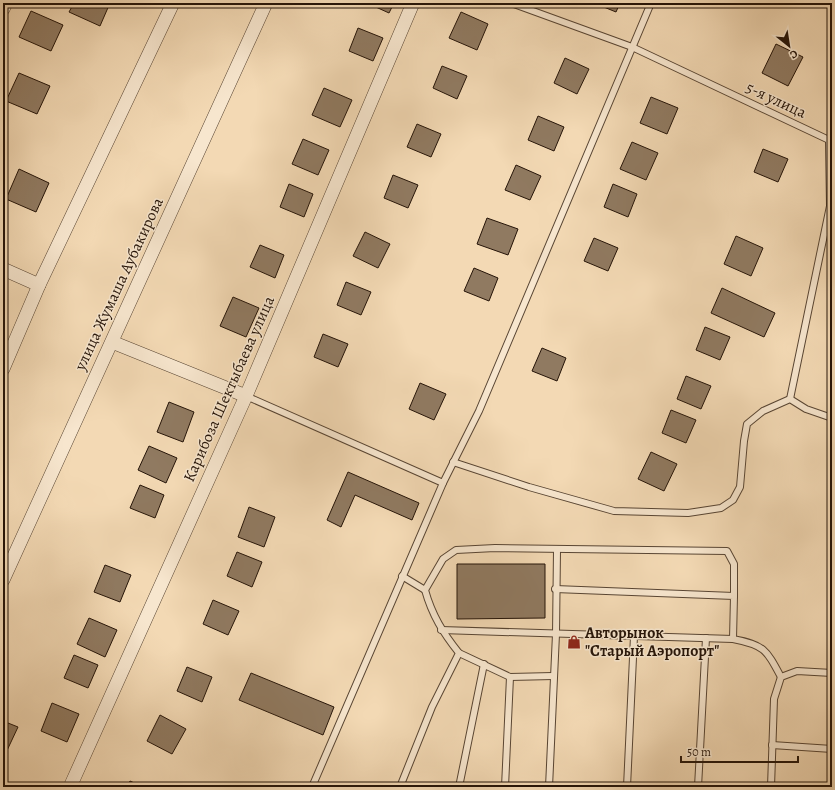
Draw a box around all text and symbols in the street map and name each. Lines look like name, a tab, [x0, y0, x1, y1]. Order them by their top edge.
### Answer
north arrow	[769, 26, 809, 66]
text: С	[787, 46, 800, 63]
street label: 5-я улица	[742, 76, 810, 124]
street label: улица Жумаша Аубакирова	[69, 193, 169, 375]
street label: Карибоза Шектыбаева улица	[178, 292, 280, 485]
place label: Авторынок "Старый Аэропорт"	[584, 622, 719, 662]
shop icon: Авторынок "Старый Аэропорт"	[566, 634, 582, 650]
scale bar	[681, 738, 798, 764]
text: 50 m	[687, 744, 711, 760]

